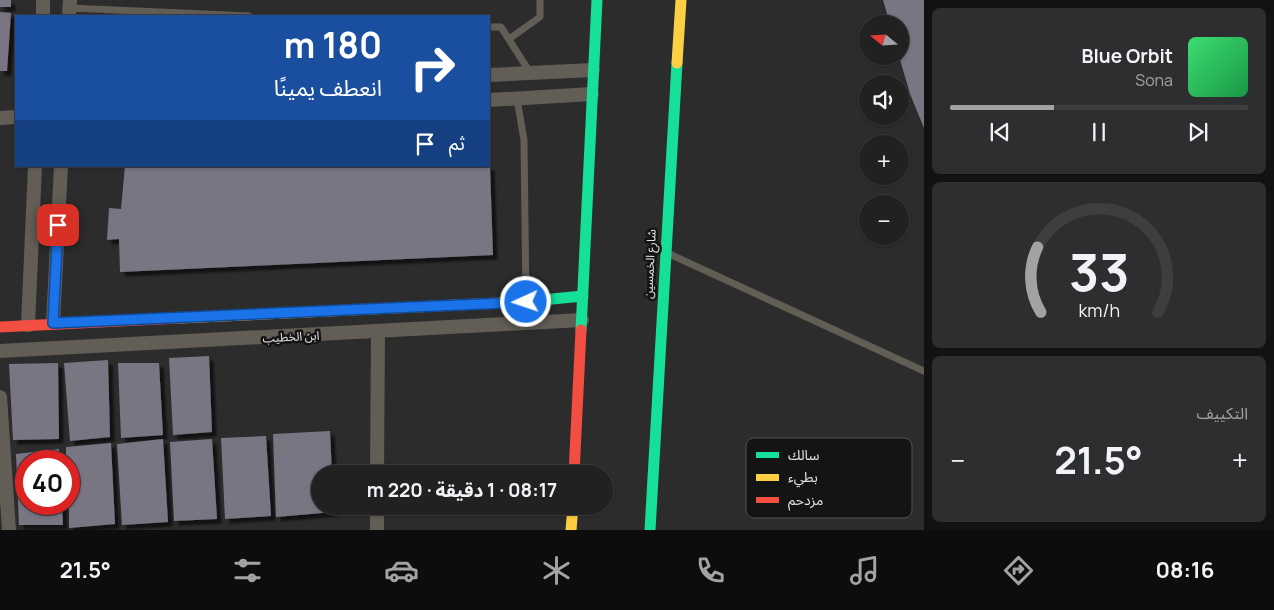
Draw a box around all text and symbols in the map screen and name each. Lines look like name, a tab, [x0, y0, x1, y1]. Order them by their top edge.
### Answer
north arrow	[859, 15, 909, 65]
map controls	[859, 15, 909, 245]
text: 180 m	[284, 21, 382, 69]
icon: right	[400, 35, 465, 100]
text: Blue Orbit	[1081, 43, 1173, 69]
text: Sona	[1135, 69, 1173, 91]
text: انعطف يمينًا	[274, 73, 382, 103]
button: sound	[859, 75, 909, 125]
icon: previous	[986, 118, 1014, 146]
icon: pause	[1085, 118, 1113, 146]
icon: next	[1184, 118, 1212, 146]
icon: arrive	[411, 130, 439, 158]
text: ثم	[449, 130, 465, 156]
button: +	[859, 135, 909, 185]
button: −	[859, 195, 909, 245]
pin	[37, 204, 79, 246]
icon: arrive	[44, 211, 72, 239]
street label: شارع الخمسين	[639, 229, 661, 299]
text: 33	[1069, 236, 1129, 307]
position arrow	[499, 275, 551, 327]
text: km/h	[1078, 298, 1120, 322]
street label: ابن الخطيب	[262, 327, 320, 346]
text: التكييف	[1196, 402, 1248, 424]
text: 21.5°	[1054, 433, 1143, 485]
legend	[746, 438, 912, 518]
text: −	[950, 441, 965, 479]
text: +	[1232, 441, 1248, 479]
text: سالك	[788, 445, 820, 464]
speed limit sign: 40	[15, 450, 80, 515]
text: بطيء	[788, 467, 818, 488]
text: 08:17 · 1 دقيقة · 220 m	[367, 477, 557, 503]
text: مزدحم	[788, 490, 823, 511]
icon: filters	[230, 553, 265, 588]
icon: car	[384, 553, 419, 588]
icon: climate	[539, 553, 574, 588]
icon: phone	[693, 553, 728, 588]
icon: music	[847, 553, 882, 588]
icon: directions	[1001, 553, 1036, 588]
text: 21.5°	[60, 555, 111, 585]
text: 08:16	[1156, 555, 1214, 585]

